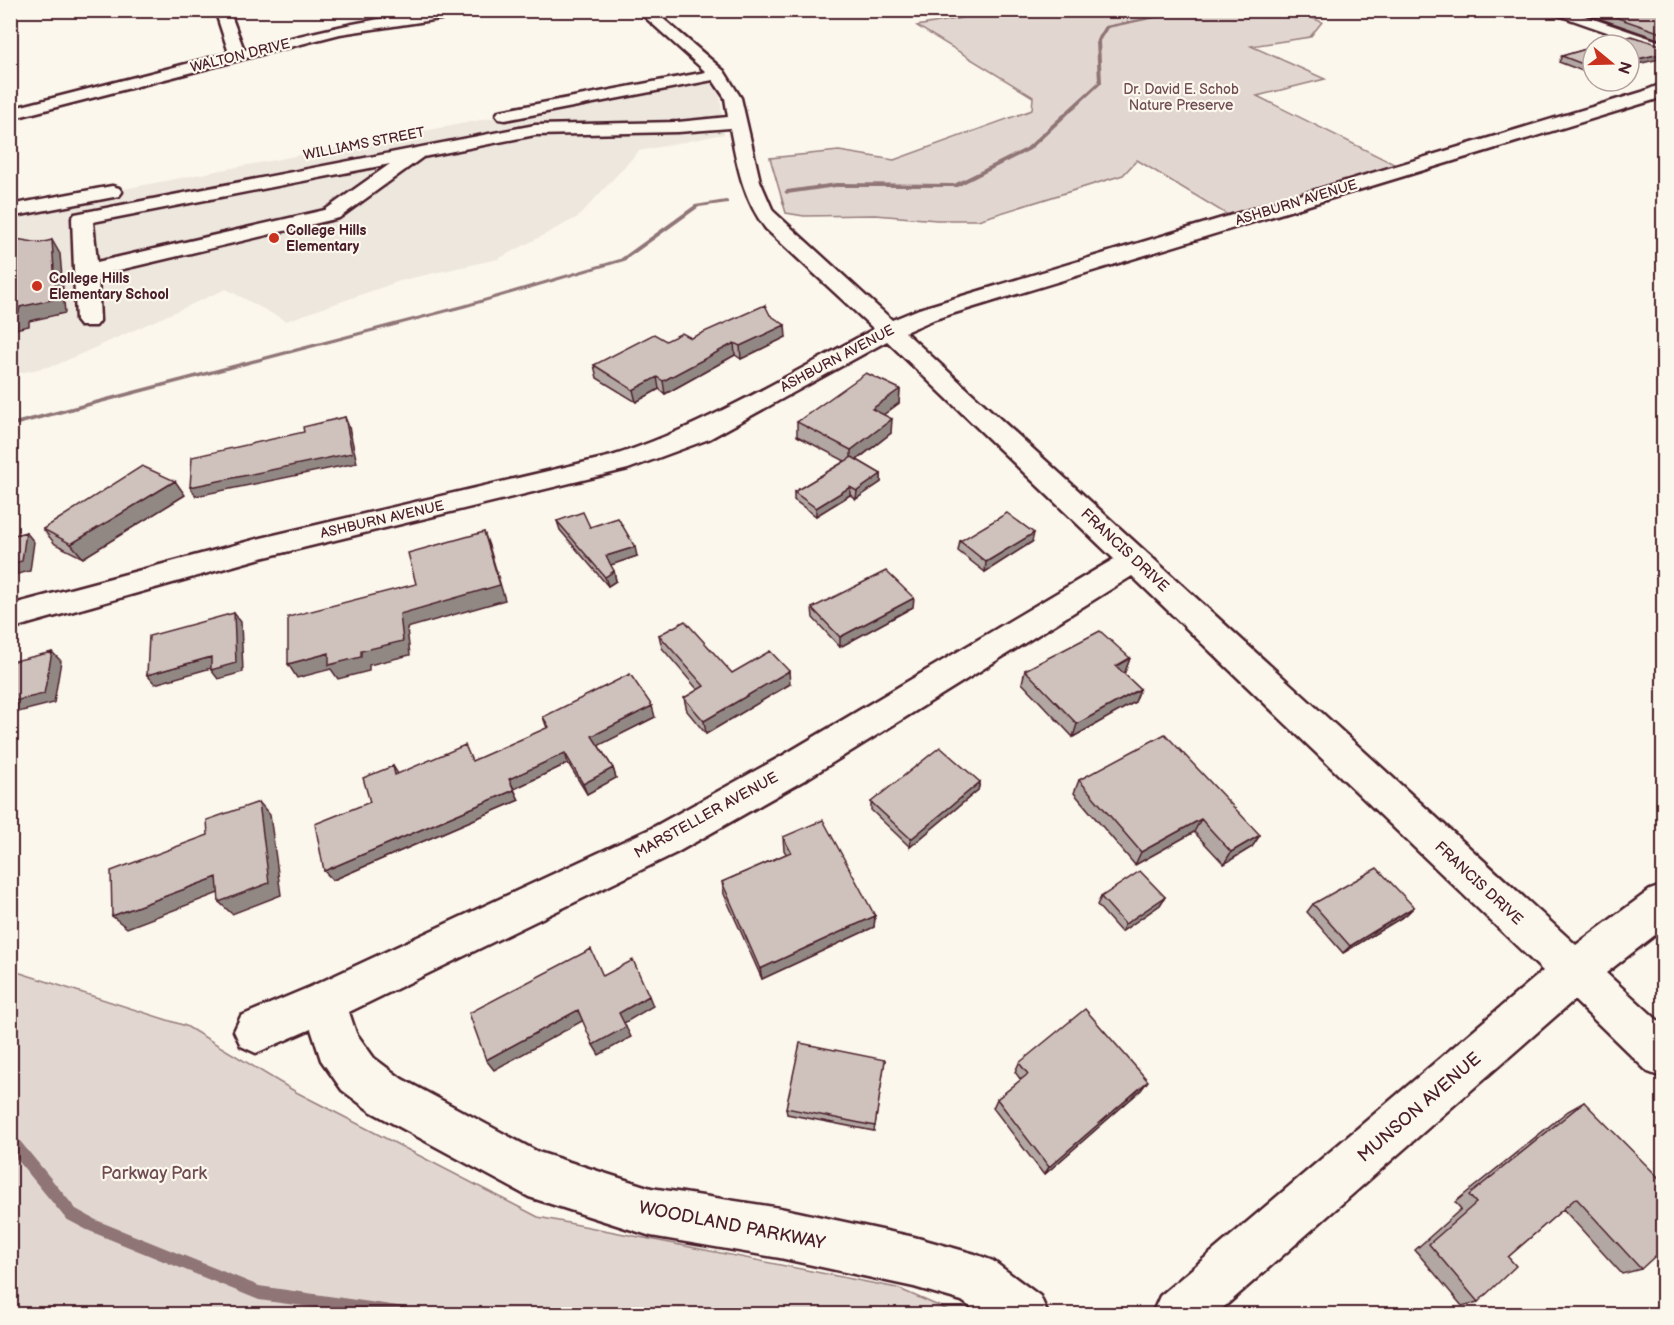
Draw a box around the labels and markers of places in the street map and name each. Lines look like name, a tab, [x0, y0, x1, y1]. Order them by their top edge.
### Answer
place label: College Hills Elementary	[286, 222, 367, 255]
marker: College Hills Elementary	[267, 231, 281, 245]
place label: College Hills Elementary School	[49, 270, 169, 303]
marker: College Hills Elementary School	[30, 279, 44, 293]

